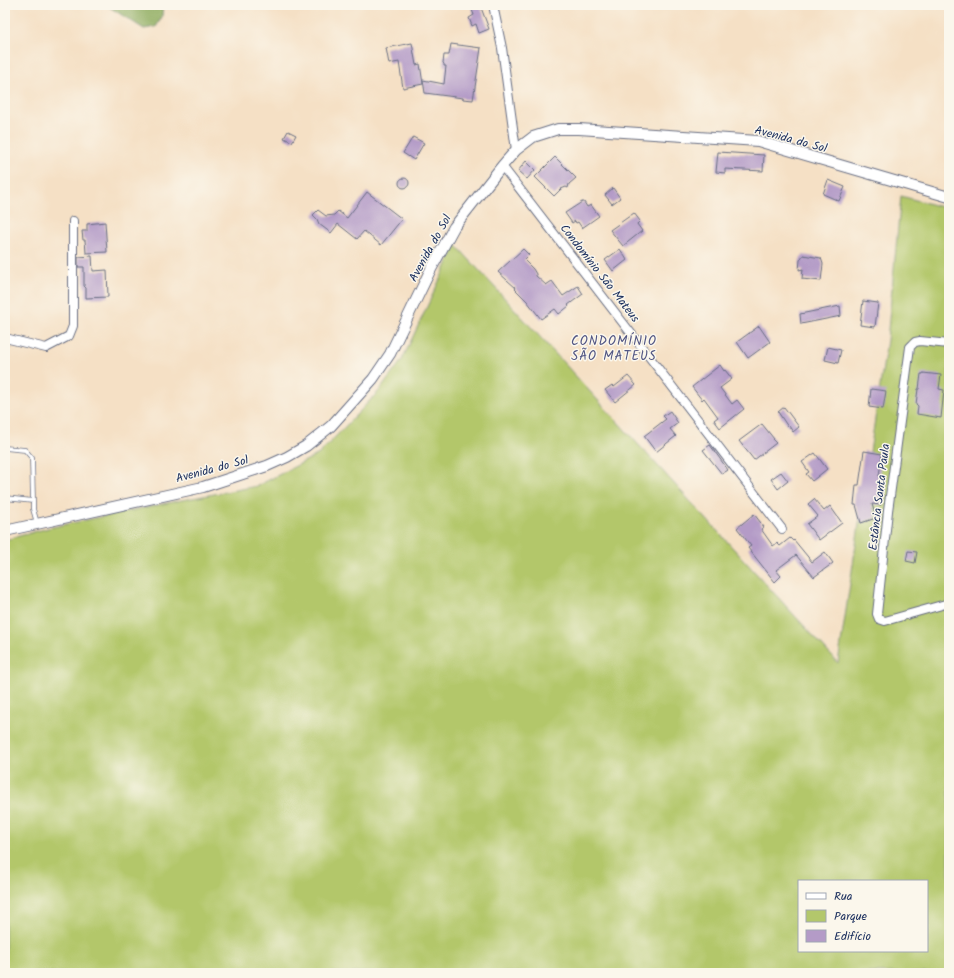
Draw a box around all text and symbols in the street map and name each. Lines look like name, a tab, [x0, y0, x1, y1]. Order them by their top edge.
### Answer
street label: Avenida do Sol	[752, 121, 829, 158]
street label: Avenida do Sol	[404, 211, 457, 285]
street label: Condomínio São Mateus	[555, 220, 644, 327]
district label: CONDOMÍNIO SÃO MATEUS	[571, 331, 657, 367]
street label: Estância Santa Paula	[864, 442, 896, 552]
street label: Avenida do Sol	[174, 451, 251, 488]
legend	[798, 880, 928, 952]
text: Rua	[834, 887, 853, 906]
text: Parque	[834, 907, 868, 926]
text: Edifício	[834, 927, 871, 946]

